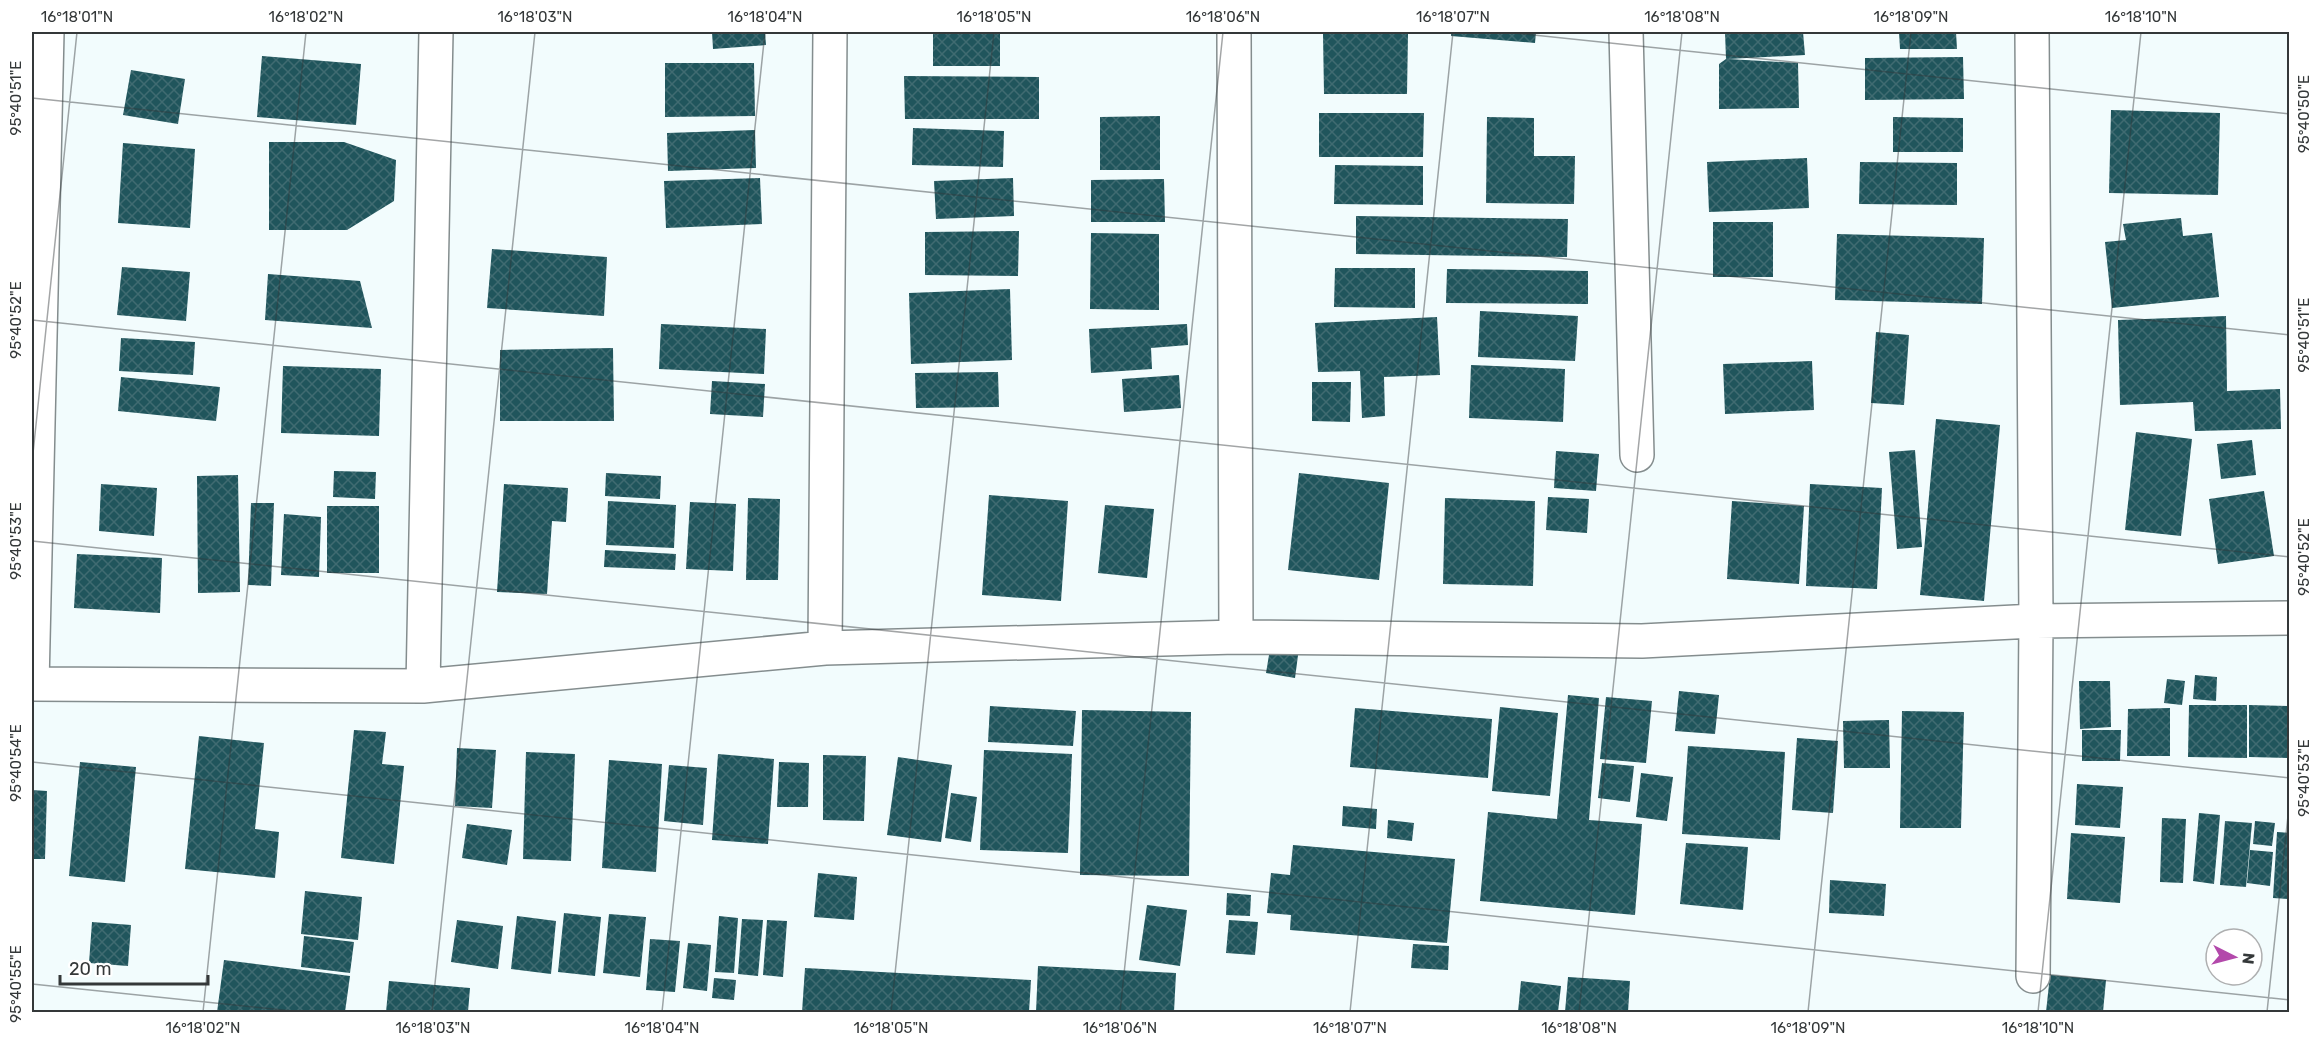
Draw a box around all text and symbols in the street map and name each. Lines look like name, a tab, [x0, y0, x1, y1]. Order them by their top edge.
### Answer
text: 16°18'01"N	[41, 8, 113, 26]
text: 16°18'02"N	[269, 8, 343, 26]
text: 16°18'03"N	[497, 8, 573, 26]
text: 16°18'04"N	[727, 8, 803, 26]
text: 16°18'05"N	[957, 8, 1032, 26]
text: 16°18'06"N	[1186, 8, 1260, 26]
text: 16°18'07"N	[1416, 8, 1490, 26]
text: 16°18'08"N	[1644, 8, 1720, 26]
text: 16°18'09"N	[1874, 8, 1948, 26]
text: 16°18'10"N	[2105, 8, 2177, 26]
text: 95°40'51"E	[7, 61, 25, 135]
text: 95°40'50"E	[2295, 75, 2313, 153]
text: 95°40'52"E	[7, 281, 25, 359]
text: 95°40'51"E	[2295, 298, 2313, 372]
text: 95°40'53"E	[7, 502, 25, 580]
text: 95°40'52"E	[2295, 518, 2313, 596]
text: 95°40'54"E	[7, 724, 25, 802]
text: 95°40'53"E	[2295, 739, 2313, 817]
north arrow	[2204, 927, 2264, 987]
text: 95°40'55"E	[7, 945, 25, 1023]
scale bar	[60, 948, 208, 986]
text: N	[2238, 952, 2258, 965]
text: 20 m	[69, 958, 111, 980]
text: 16°18'02"N	[166, 1019, 240, 1037]
text: 16°18'03"N	[395, 1019, 471, 1037]
text: 16°18'04"N	[624, 1019, 700, 1037]
text: 16°18'05"N	[854, 1019, 929, 1037]
text: 16°18'06"N	[1083, 1019, 1157, 1037]
text: 16°18'07"N	[1313, 1019, 1387, 1037]
text: 16°18'08"N	[1541, 1019, 1617, 1037]
text: 16°18'09"N	[1771, 1019, 1845, 1037]
text: 16°18'10"N	[2002, 1019, 2074, 1037]

